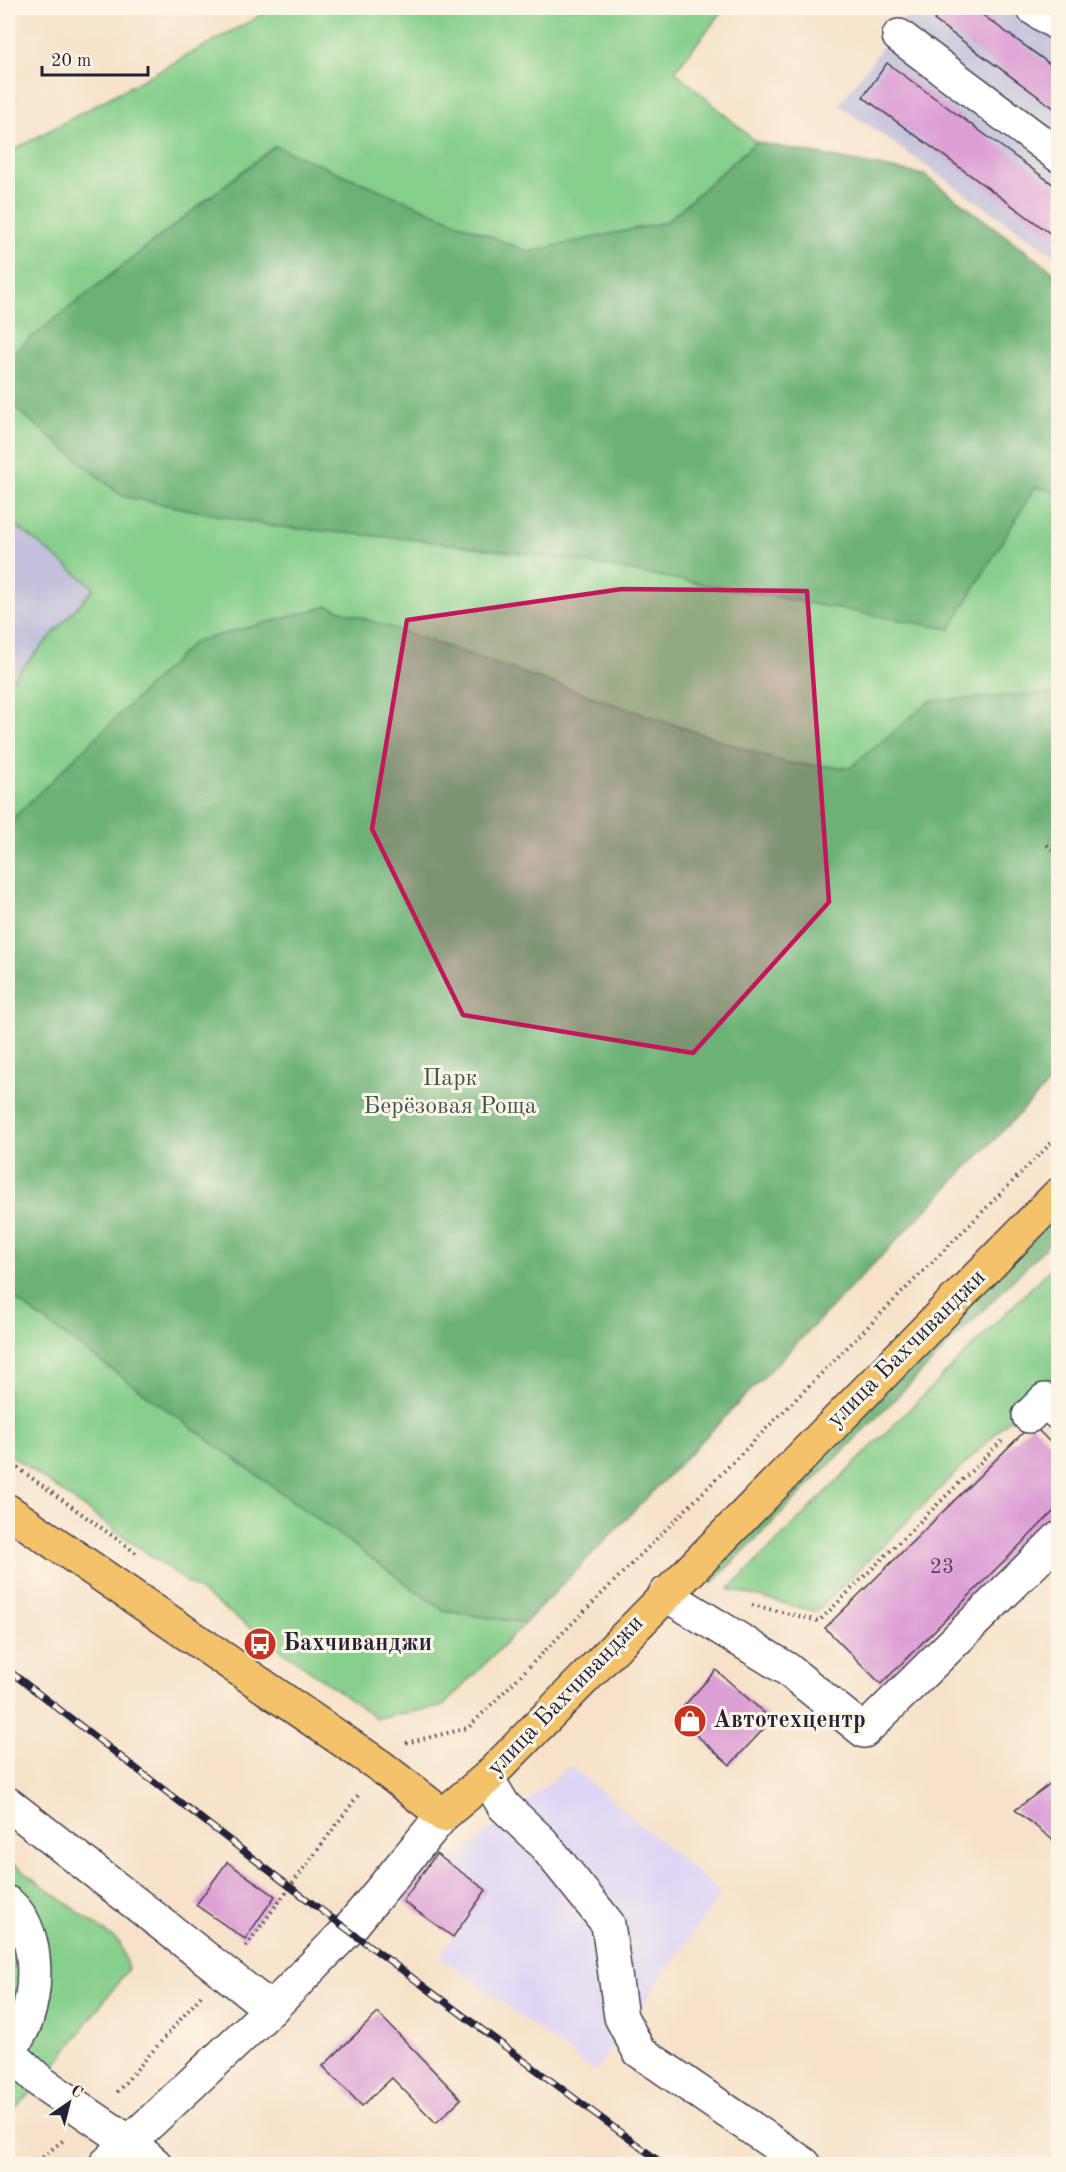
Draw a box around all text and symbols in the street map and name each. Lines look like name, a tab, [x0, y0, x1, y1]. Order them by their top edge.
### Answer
scale bar	[42, 39, 148, 77]
text: 20 m	[51, 52, 91, 70]
park label: Парк Берёзовая Роща	[363, 1067, 537, 1119]
street label: улица Бахчиванджи	[823, 1265, 991, 1433]
house number: 23	[930, 1557, 954, 1578]
street label: улица Бахчиванджи	[483, 1611, 649, 1781]
bus stop icon: Бахчиванджи	[242, 1626, 278, 1662]
place label: Бахчиванджи	[283, 1632, 432, 1656]
shop icon: Автотехцентр	[672, 1703, 708, 1739]
place label: Автотехцентр	[713, 1709, 866, 1733]
north arrow	[39, 2073, 99, 2133]
text: С	[68, 2083, 85, 2102]

